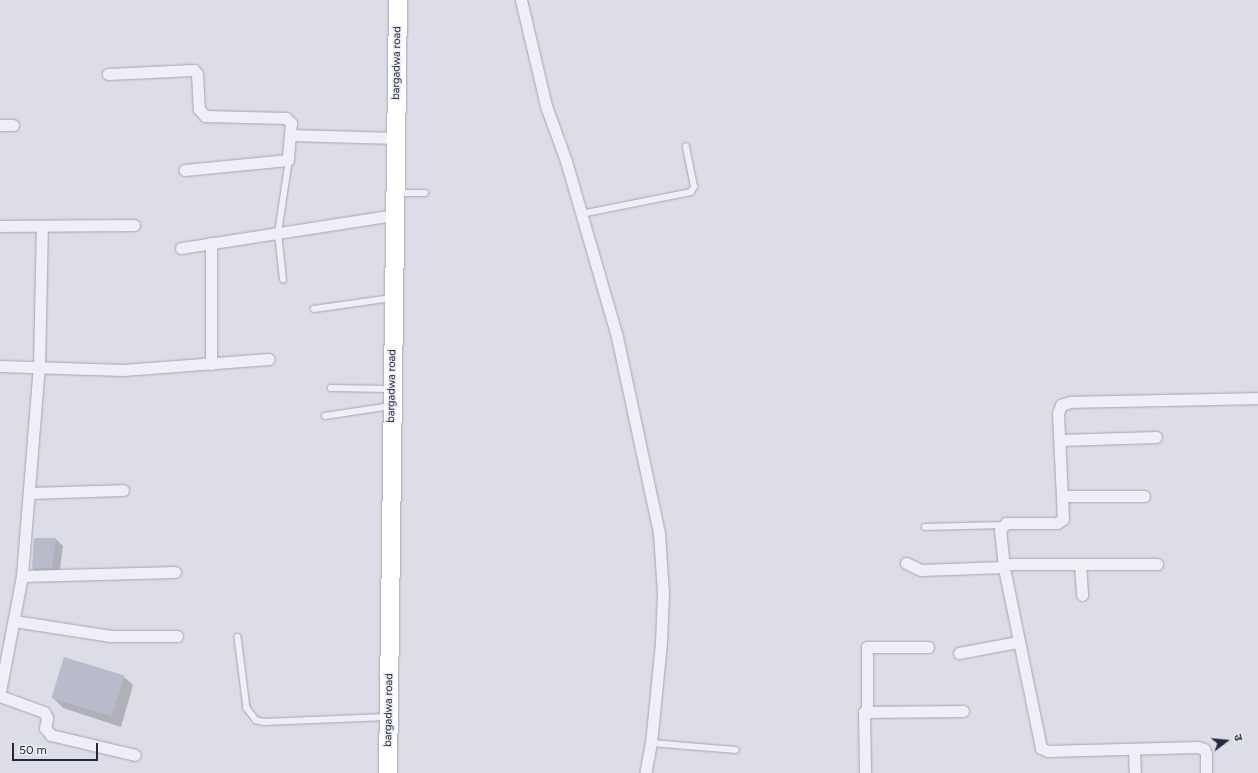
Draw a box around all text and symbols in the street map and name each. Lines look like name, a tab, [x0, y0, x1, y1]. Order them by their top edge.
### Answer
street label: bargadwa road	[390, 26, 404, 100]
street label: bargadwa road	[385, 349, 399, 423]
street label: bargadwa road	[382, 673, 396, 747]
north arrow	[1206, 721, 1246, 761]
text: उ	[1231, 733, 1245, 742]
scale bar	[14, 735, 100, 761]
text: 50 m	[19, 743, 47, 757]

